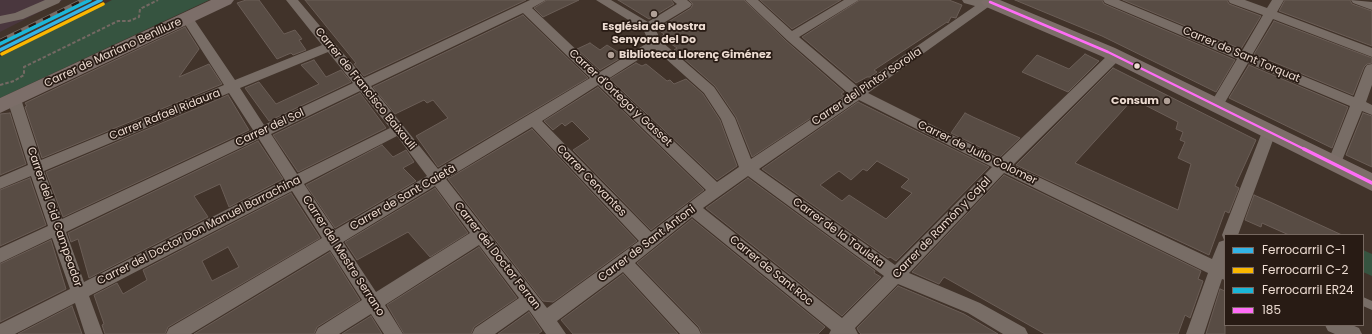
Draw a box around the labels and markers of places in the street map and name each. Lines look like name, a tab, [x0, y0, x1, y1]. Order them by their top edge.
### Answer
marker: Església de Nostra Senyora del Do	[649, 9, 659, 19]
place label: Església de Nostra Senyora del Do	[602, 20, 706, 46]
place label: Biblioteca Llorenç Giménez	[619, 48, 771, 62]
marker: Biblioteca Llorenç Giménez	[606, 50, 616, 60]
unlabelled marker	[1132, 61, 1142, 71]
place label: Consum	[1111, 94, 1159, 108]
marker: Consum	[1162, 96, 1172, 106]

